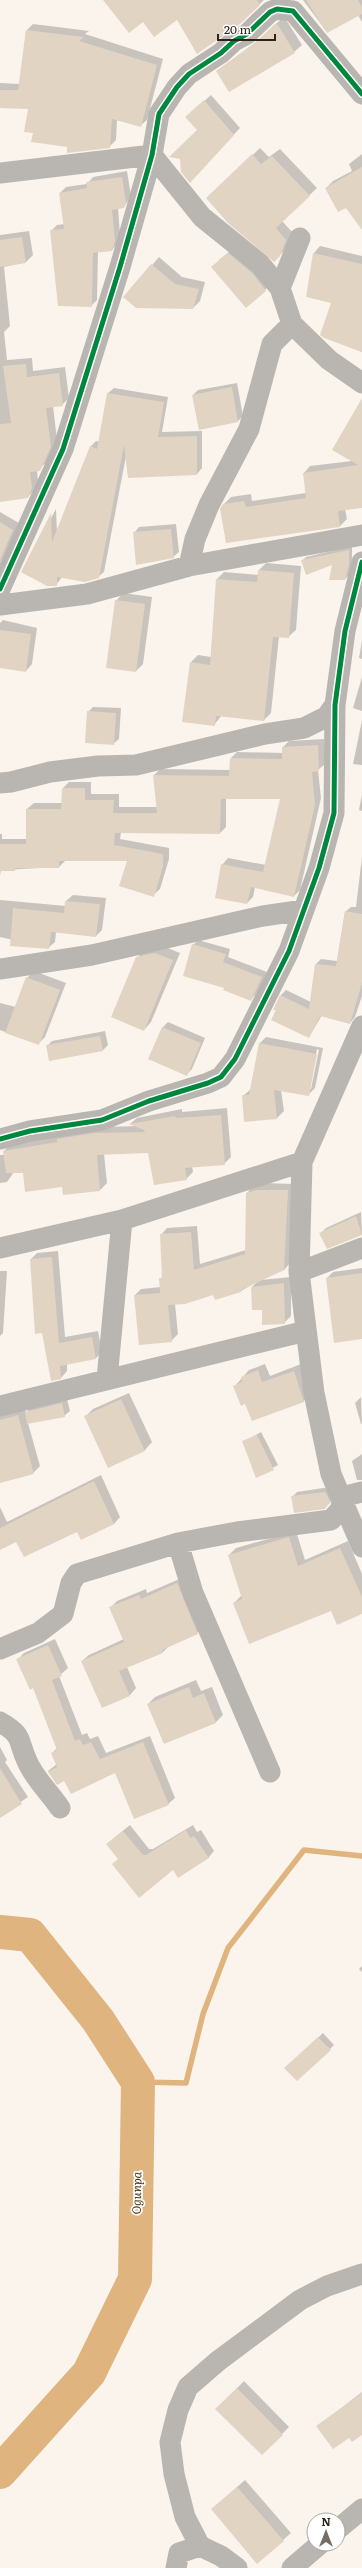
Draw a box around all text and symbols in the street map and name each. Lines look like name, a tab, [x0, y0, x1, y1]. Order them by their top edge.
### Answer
scale bar	[218, 16, 275, 42]
text: 20 m	[224, 20, 251, 38]
water label: Ogunpa	[127, 2171, 145, 2215]
north arrow	[306, 2512, 346, 2552]
text: N	[321, 2513, 331, 2529]

